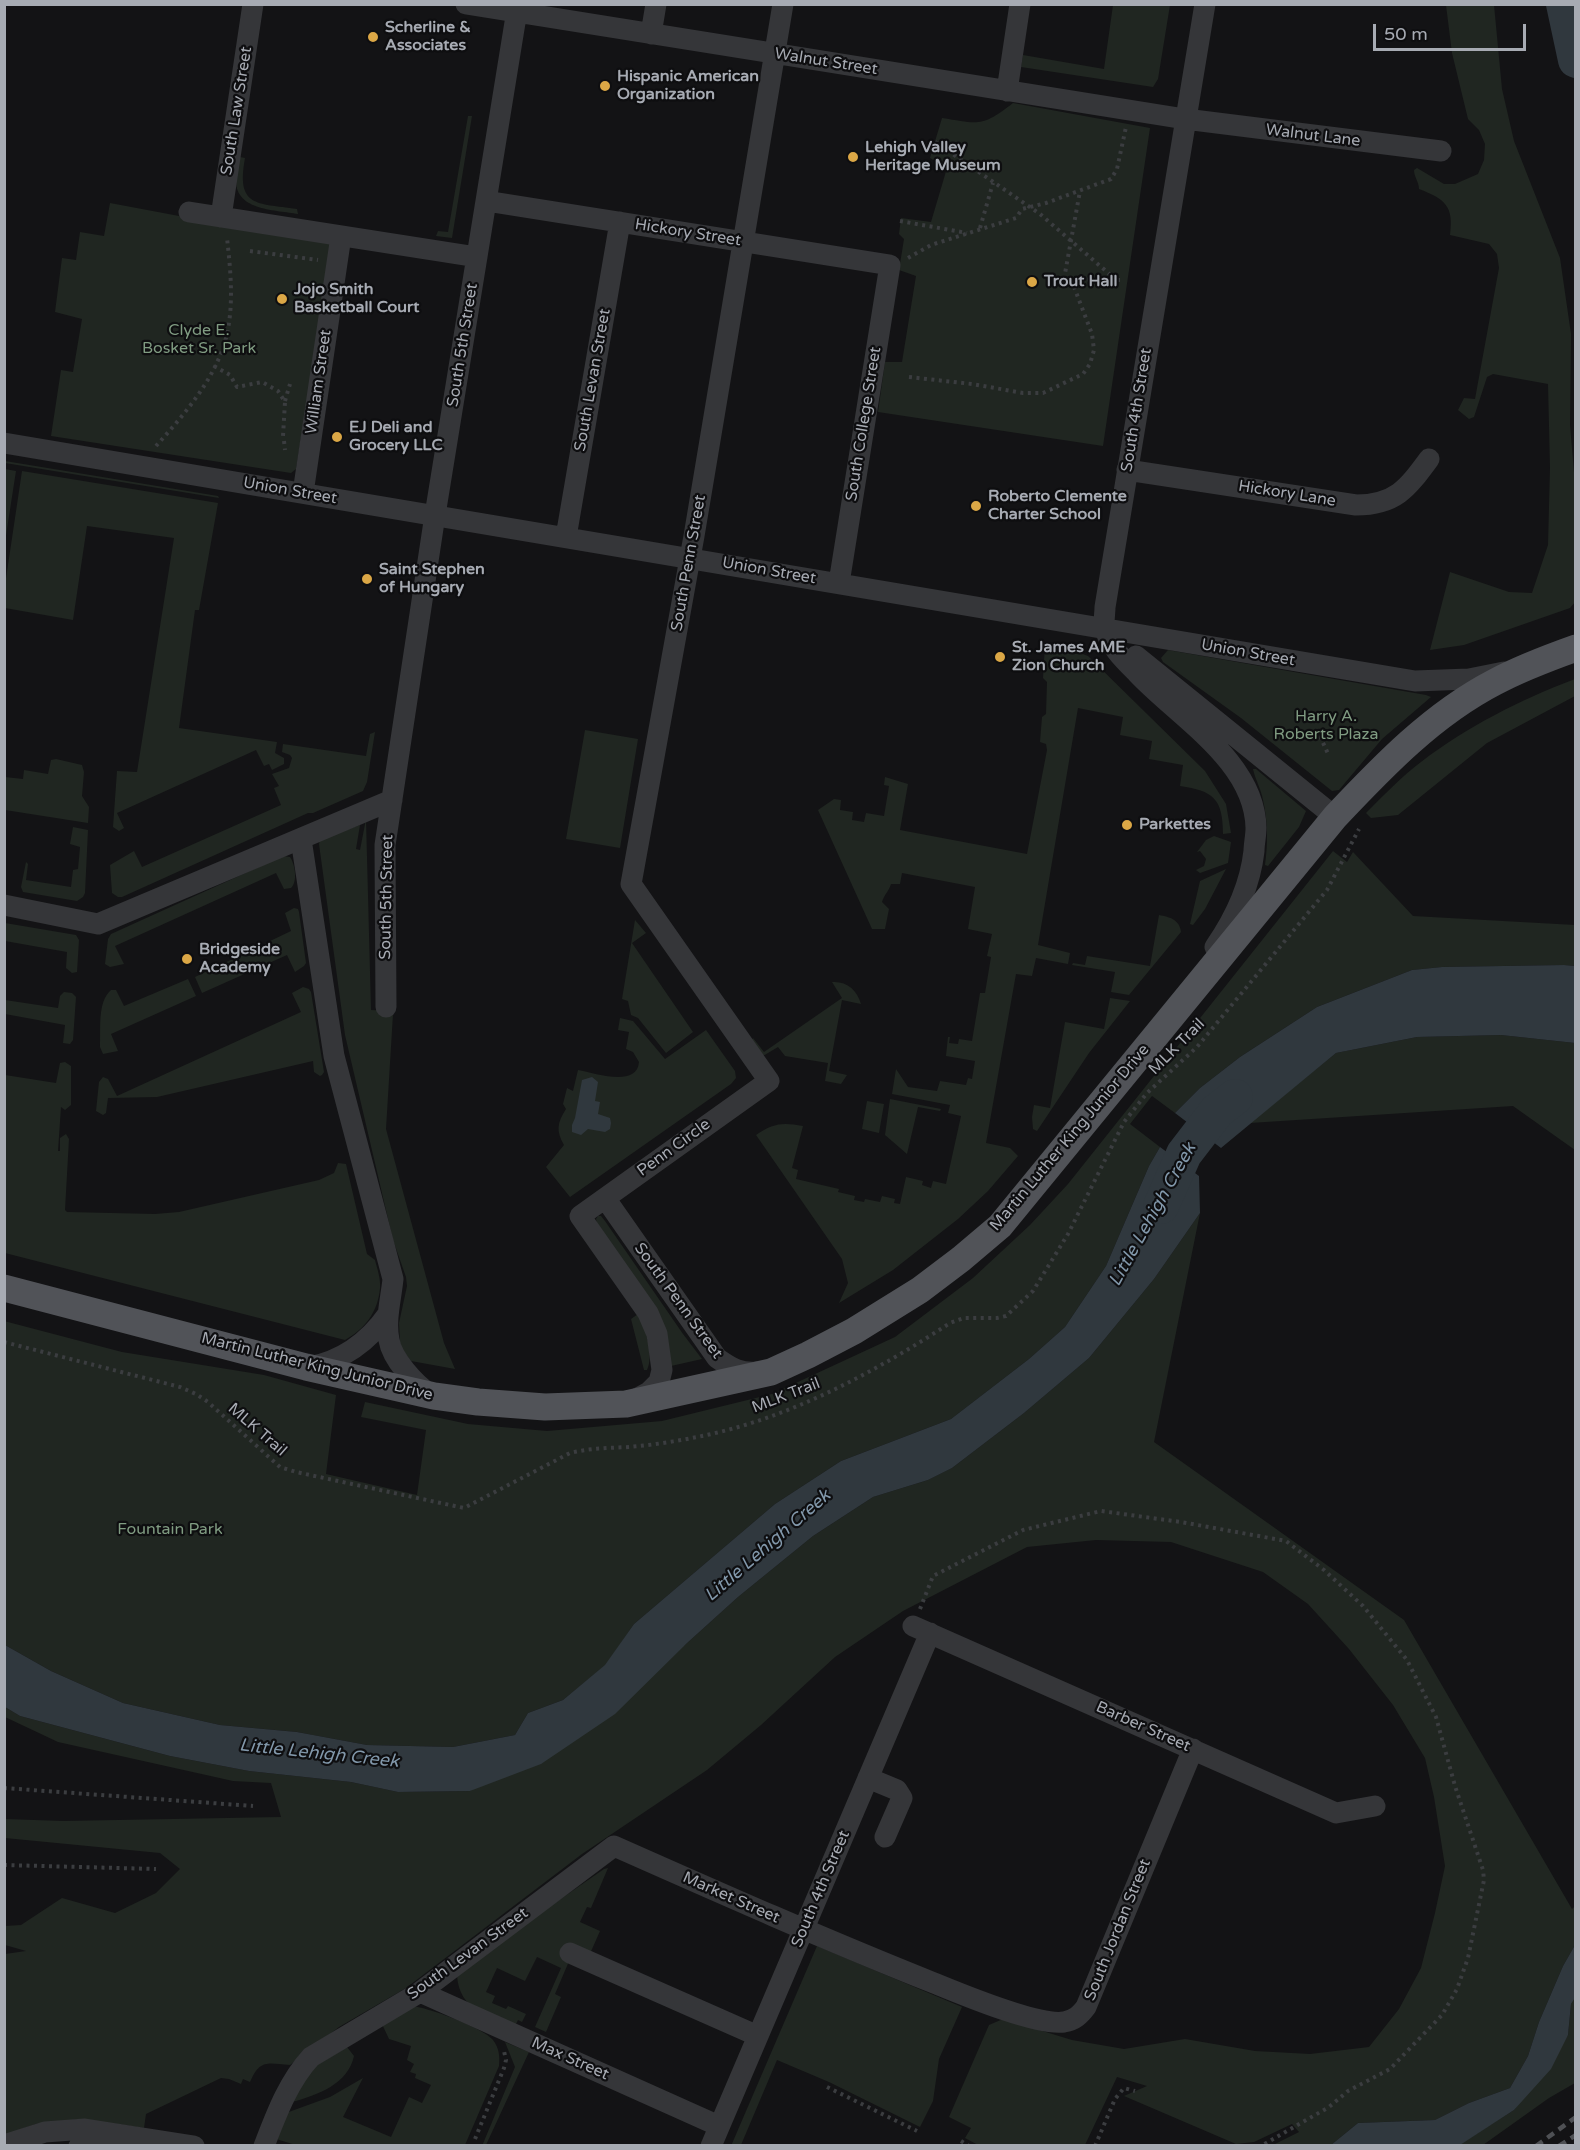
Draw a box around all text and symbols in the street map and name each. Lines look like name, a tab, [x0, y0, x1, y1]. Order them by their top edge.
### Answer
scale bar	[1376, 12, 1529, 50]
place label: Scherline & Associates	[385, 18, 471, 56]
text: 50 m	[1384, 23, 1428, 45]
marker: Scherline & Associates	[366, 30, 380, 44]
street label: Walnut Street	[773, 44, 879, 80]
street label: South Law Street	[217, 45, 257, 177]
place label: Hispanic American Organization	[617, 67, 759, 105]
marker: Hispanic American Organization	[598, 79, 612, 93]
street label: Walnut Lane	[1265, 121, 1361, 151]
place label: Lehigh Valley Heritage Museum	[865, 138, 1001, 176]
marker: Lehigh Valley Heritage Museum	[846, 150, 860, 164]
street label: Hickory Street	[633, 215, 743, 251]
place label: Trout Hall	[1044, 272, 1117, 292]
marker: Trout Hall	[1025, 275, 1039, 289]
place label: Jojo Smith Basketball Court	[294, 280, 419, 318]
street label: South 5th Street	[444, 282, 482, 408]
marker: Jojo Smith Basketball Court	[275, 292, 289, 306]
street label: South Levan Street	[571, 307, 615, 453]
park label: Clyde E. Bosket Sr. Park	[142, 321, 256, 359]
street label: William Street	[302, 328, 336, 436]
street label: South College Street	[842, 345, 886, 503]
street label: South 4th Street	[1118, 347, 1156, 473]
place label: EJ Deli and Grocery LLC	[349, 418, 443, 456]
marker: EJ Deli and Grocery LLC	[330, 430, 344, 444]
street label: Union Street	[242, 473, 338, 509]
street label: Hickory Lane	[1237, 477, 1337, 511]
place label: Roberto Clemente Charter School	[988, 487, 1127, 525]
street label: South Penn Street	[668, 493, 710, 633]
marker: Roberto Clemente Charter School	[969, 499, 983, 513]
street label: Union Street	[721, 553, 817, 589]
place label: Saint Stephen of Hungary	[379, 560, 485, 598]
marker: Saint Stephen of Hungary	[360, 572, 374, 586]
street label: Union Street	[1200, 635, 1296, 671]
place label: St. James AME Zion Church	[1012, 638, 1126, 676]
marker: St. James AME Zion Church	[993, 650, 1007, 664]
park label: Harry A. Roberts Plaza	[1274, 707, 1378, 745]
place label: Parkettes	[1139, 815, 1211, 835]
marker: Parkettes	[1120, 818, 1134, 832]
street label: South 5th Street	[376, 834, 398, 960]
place label: Bridgeside Academy	[199, 940, 280, 978]
marker: Bridgeside Academy	[180, 952, 194, 966]
street label: MLK Trail	[1145, 1015, 1209, 1079]
street label: Martin Luther King Junior Drive	[986, 1041, 1154, 1235]
street label: Penn Circle	[634, 1115, 714, 1181]
water label: Little Lehigh Creek	[1105, 1140, 1201, 1290]
street label: South Penn Street	[630, 1239, 726, 1363]
street label: Martin Luther King Junior Drive	[199, 1329, 435, 1405]
street label: MLK Trail	[749, 1374, 823, 1418]
street label: MLK Trail	[224, 1399, 290, 1461]
water label: Little Lehigh Creek	[700, 1485, 836, 1607]
park label: Fountain Park	[117, 1520, 223, 1540]
street label: Barber Street	[1093, 1698, 1193, 1756]
water label: Little Lehigh Creek	[238, 1735, 400, 1773]
street label: South 4th Street	[788, 1828, 854, 1950]
street label: South Jordan Street	[1081, 1856, 1155, 2004]
street label: Market Street	[679, 1868, 783, 1928]
street label: South Levan Street	[404, 1904, 532, 2004]
street label: Max Street	[528, 2033, 612, 2085]

